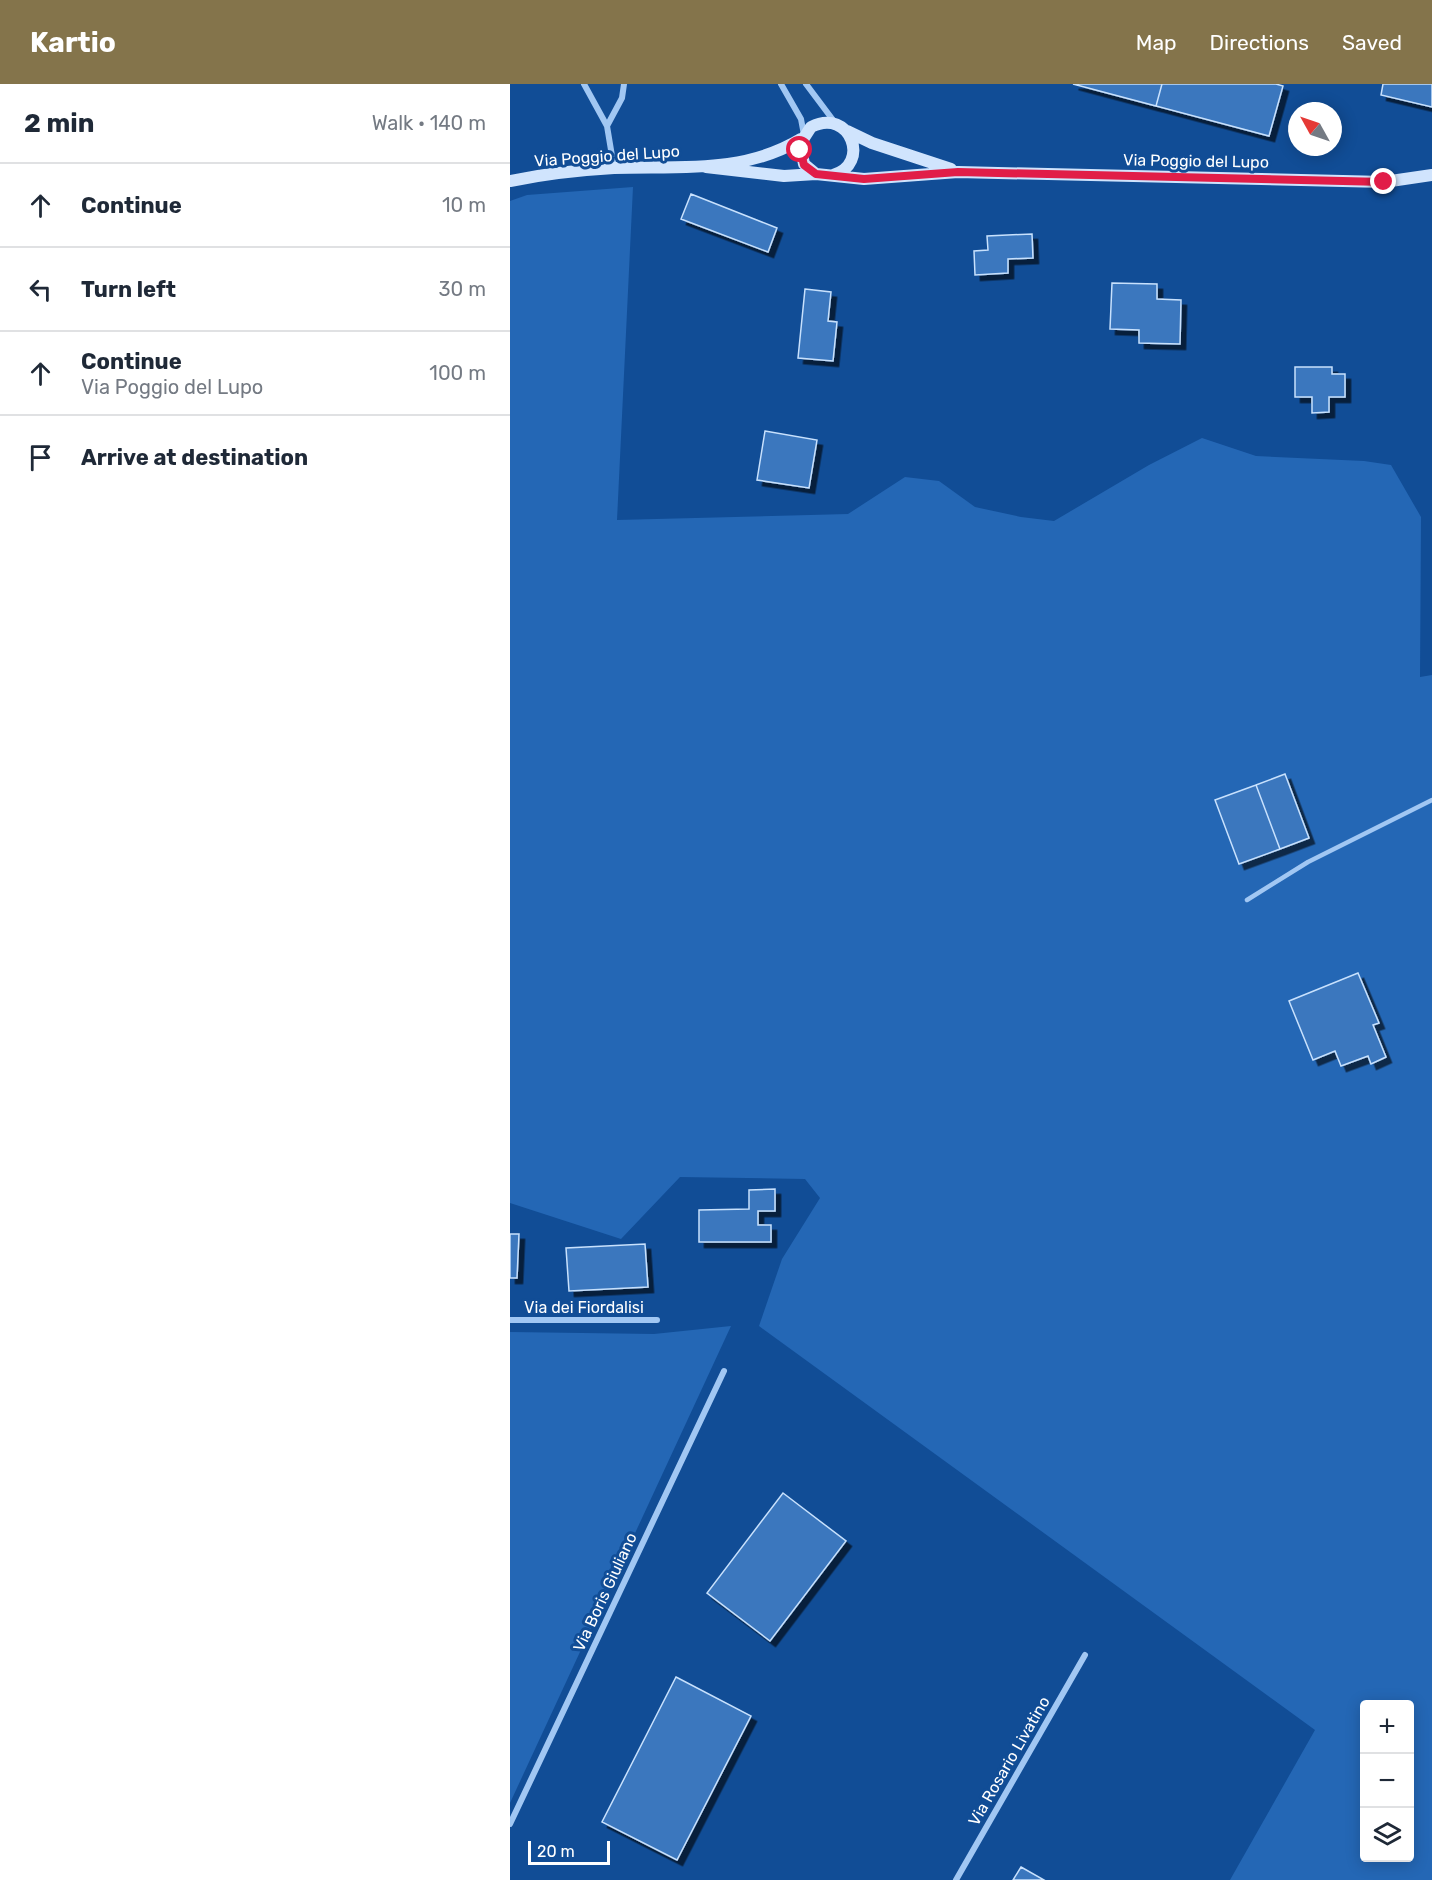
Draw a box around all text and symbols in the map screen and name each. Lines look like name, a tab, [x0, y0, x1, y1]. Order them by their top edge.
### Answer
text: Kartio	[30, 26, 116, 59]
text: Map	[1136, 30, 1177, 55]
text: Directions	[1210, 30, 1309, 55]
text: Saved	[1342, 30, 1402, 55]
north arrow	[1288, 102, 1342, 156]
text: 2 min	[24, 108, 94, 139]
text: Walk · 140 m	[372, 111, 486, 135]
route start	[786, 136, 812, 162]
street label: Via Poggio del Lupo	[534, 141, 680, 171]
street label: Via Poggio del Lupo	[1123, 150, 1269, 172]
route end	[1370, 168, 1396, 194]
icon: ahead	[24, 189, 57, 222]
text: Continue	[81, 192, 182, 219]
text: 10 m	[442, 193, 486, 217]
icon: left	[24, 273, 57, 306]
text: Turn left	[81, 276, 176, 303]
text: 30 m	[439, 277, 486, 301]
text: Continue	[81, 348, 182, 375]
icon: ahead	[24, 357, 57, 390]
text: 100 m	[429, 361, 486, 385]
text: Via Poggio del Lupo	[81, 375, 263, 399]
icon: arrive	[24, 441, 57, 474]
text: Arrive at destination	[81, 444, 308, 471]
street label: Via dei Fiordalisi	[524, 1298, 644, 1317]
street label: Via Boris Giuliano	[569, 1530, 641, 1654]
street label: Via Rosario Livatino	[964, 1693, 1054, 1829]
map controls	[1360, 1700, 1414, 1862]
button: +	[1360, 1700, 1414, 1754]
button: −	[1360, 1754, 1414, 1808]
button: layers	[1360, 1808, 1414, 1862]
scale bar	[528, 1838, 610, 1866]
text: 20 m	[537, 1842, 575, 1861]

